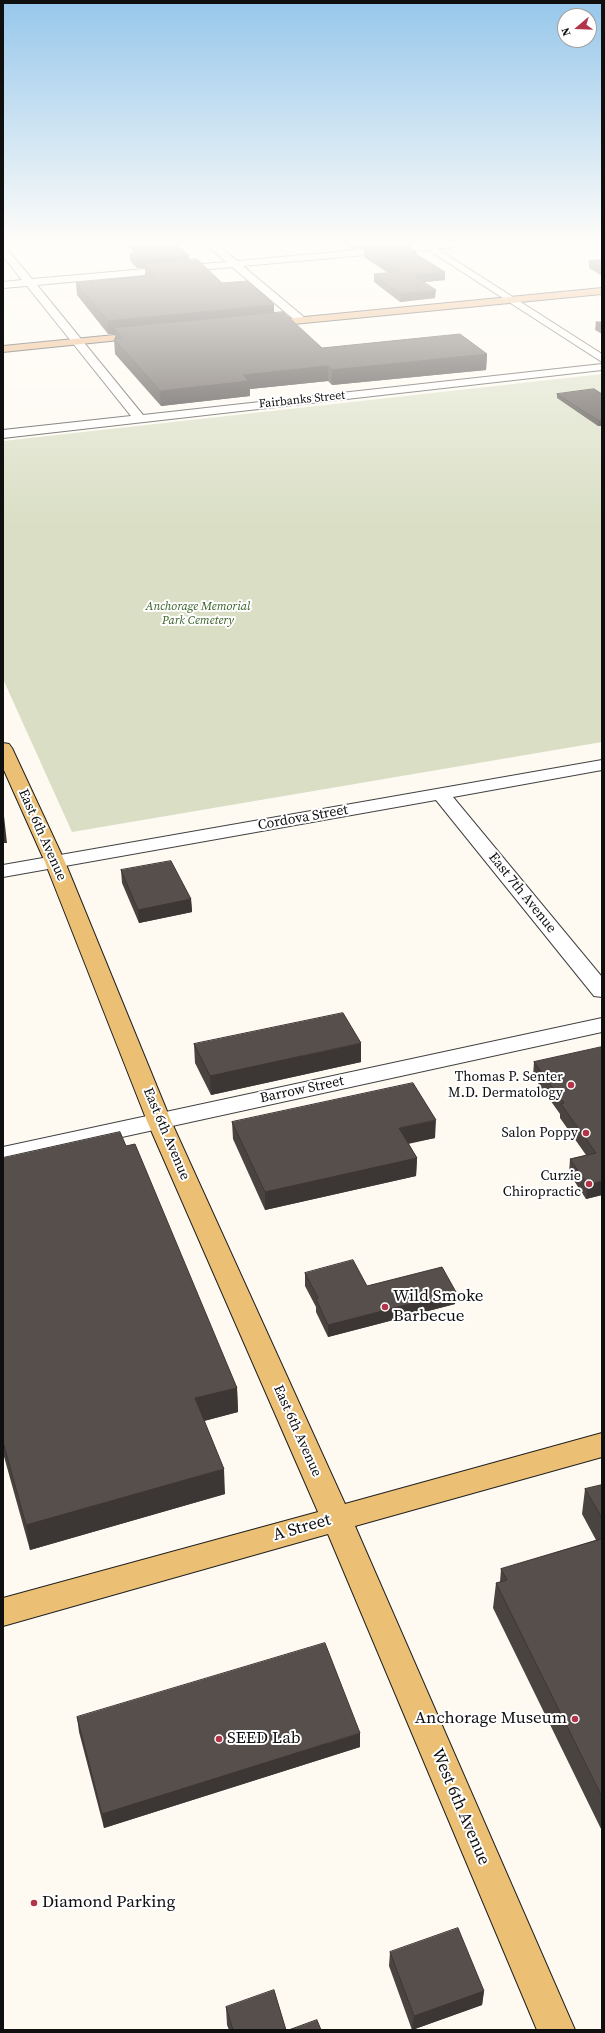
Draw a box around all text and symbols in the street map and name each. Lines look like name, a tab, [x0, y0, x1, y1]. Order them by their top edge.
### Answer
north arrow	[557, 8, 597, 48]
text: N	[558, 26, 575, 38]
street label: Fairbanks Street	[258, 388, 346, 412]
park label: Anchorage Memorial Park Cemetery	[146, 600, 250, 628]
street label: East 6th Avenue	[14, 787, 70, 883]
street label: Cordova Street	[257, 802, 349, 834]
street label: East 7th Avenue	[484, 849, 560, 937]
place label: Thomas P. Senter M.D. Dermatology	[448, 1069, 563, 1102]
street label: Barrow Street	[258, 1073, 346, 1107]
marker: Thomas P. Senter M.D. Dermatology	[566, 1080, 576, 1090]
street label: East 6th Avenue	[139, 1085, 193, 1183]
place label: Salon Poppy	[501, 1125, 578, 1141]
marker: Salon Poppy	[581, 1128, 591, 1138]
place label: Curzie Chiropractic	[503, 1168, 581, 1200]
marker: Curzie Chiropractic	[584, 1179, 594, 1189]
place label: Wild Smoke Barbecue	[393, 1287, 484, 1327]
marker: Wild Smoke Barbecue	[380, 1302, 390, 1312]
street label: East 6th Avenue	[269, 1383, 325, 1479]
street label: A Street	[271, 1510, 333, 1546]
place label: Anchorage Museum	[415, 1709, 567, 1729]
marker: Anchorage Museum	[570, 1714, 580, 1724]
place label: SEED Lab	[227, 1729, 301, 1749]
marker: SEED Lab	[214, 1734, 224, 1744]
street label: West 6th Avenue	[426, 1746, 494, 1868]
place label: Diamond Parking	[42, 1893, 175, 1913]
marker: Diamond Parking	[29, 1898, 39, 1908]

